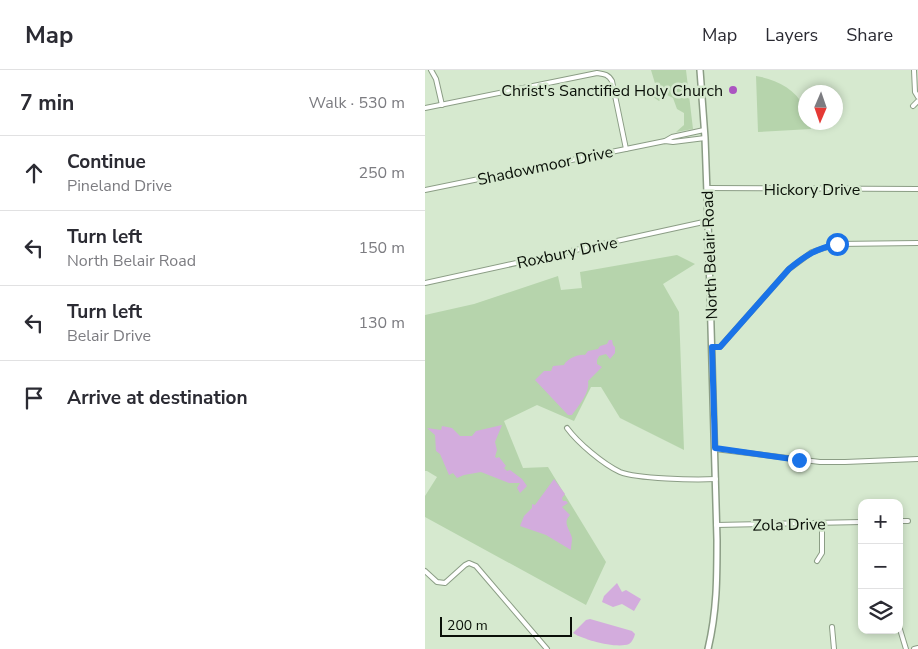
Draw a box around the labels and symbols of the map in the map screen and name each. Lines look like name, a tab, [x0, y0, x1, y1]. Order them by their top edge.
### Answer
place label: Christ's Sanctified Holy Church	[501, 80, 723, 102]
marker: Christ's Sanctified Holy Church	[727, 84, 739, 96]
north arrow	[798, 85, 843, 130]
street label: Shadowmoor Drive	[475, 141, 615, 191]
street label: Hickory Drive	[764, 179, 860, 201]
street label: North Belair Road	[697, 190, 723, 320]
street label: Roxbury Drive	[515, 232, 620, 274]
route start	[826, 233, 849, 256]
route end	[788, 449, 811, 472]
street label: Zola Drive	[752, 513, 826, 537]
scale bar	[440, 614, 573, 637]

